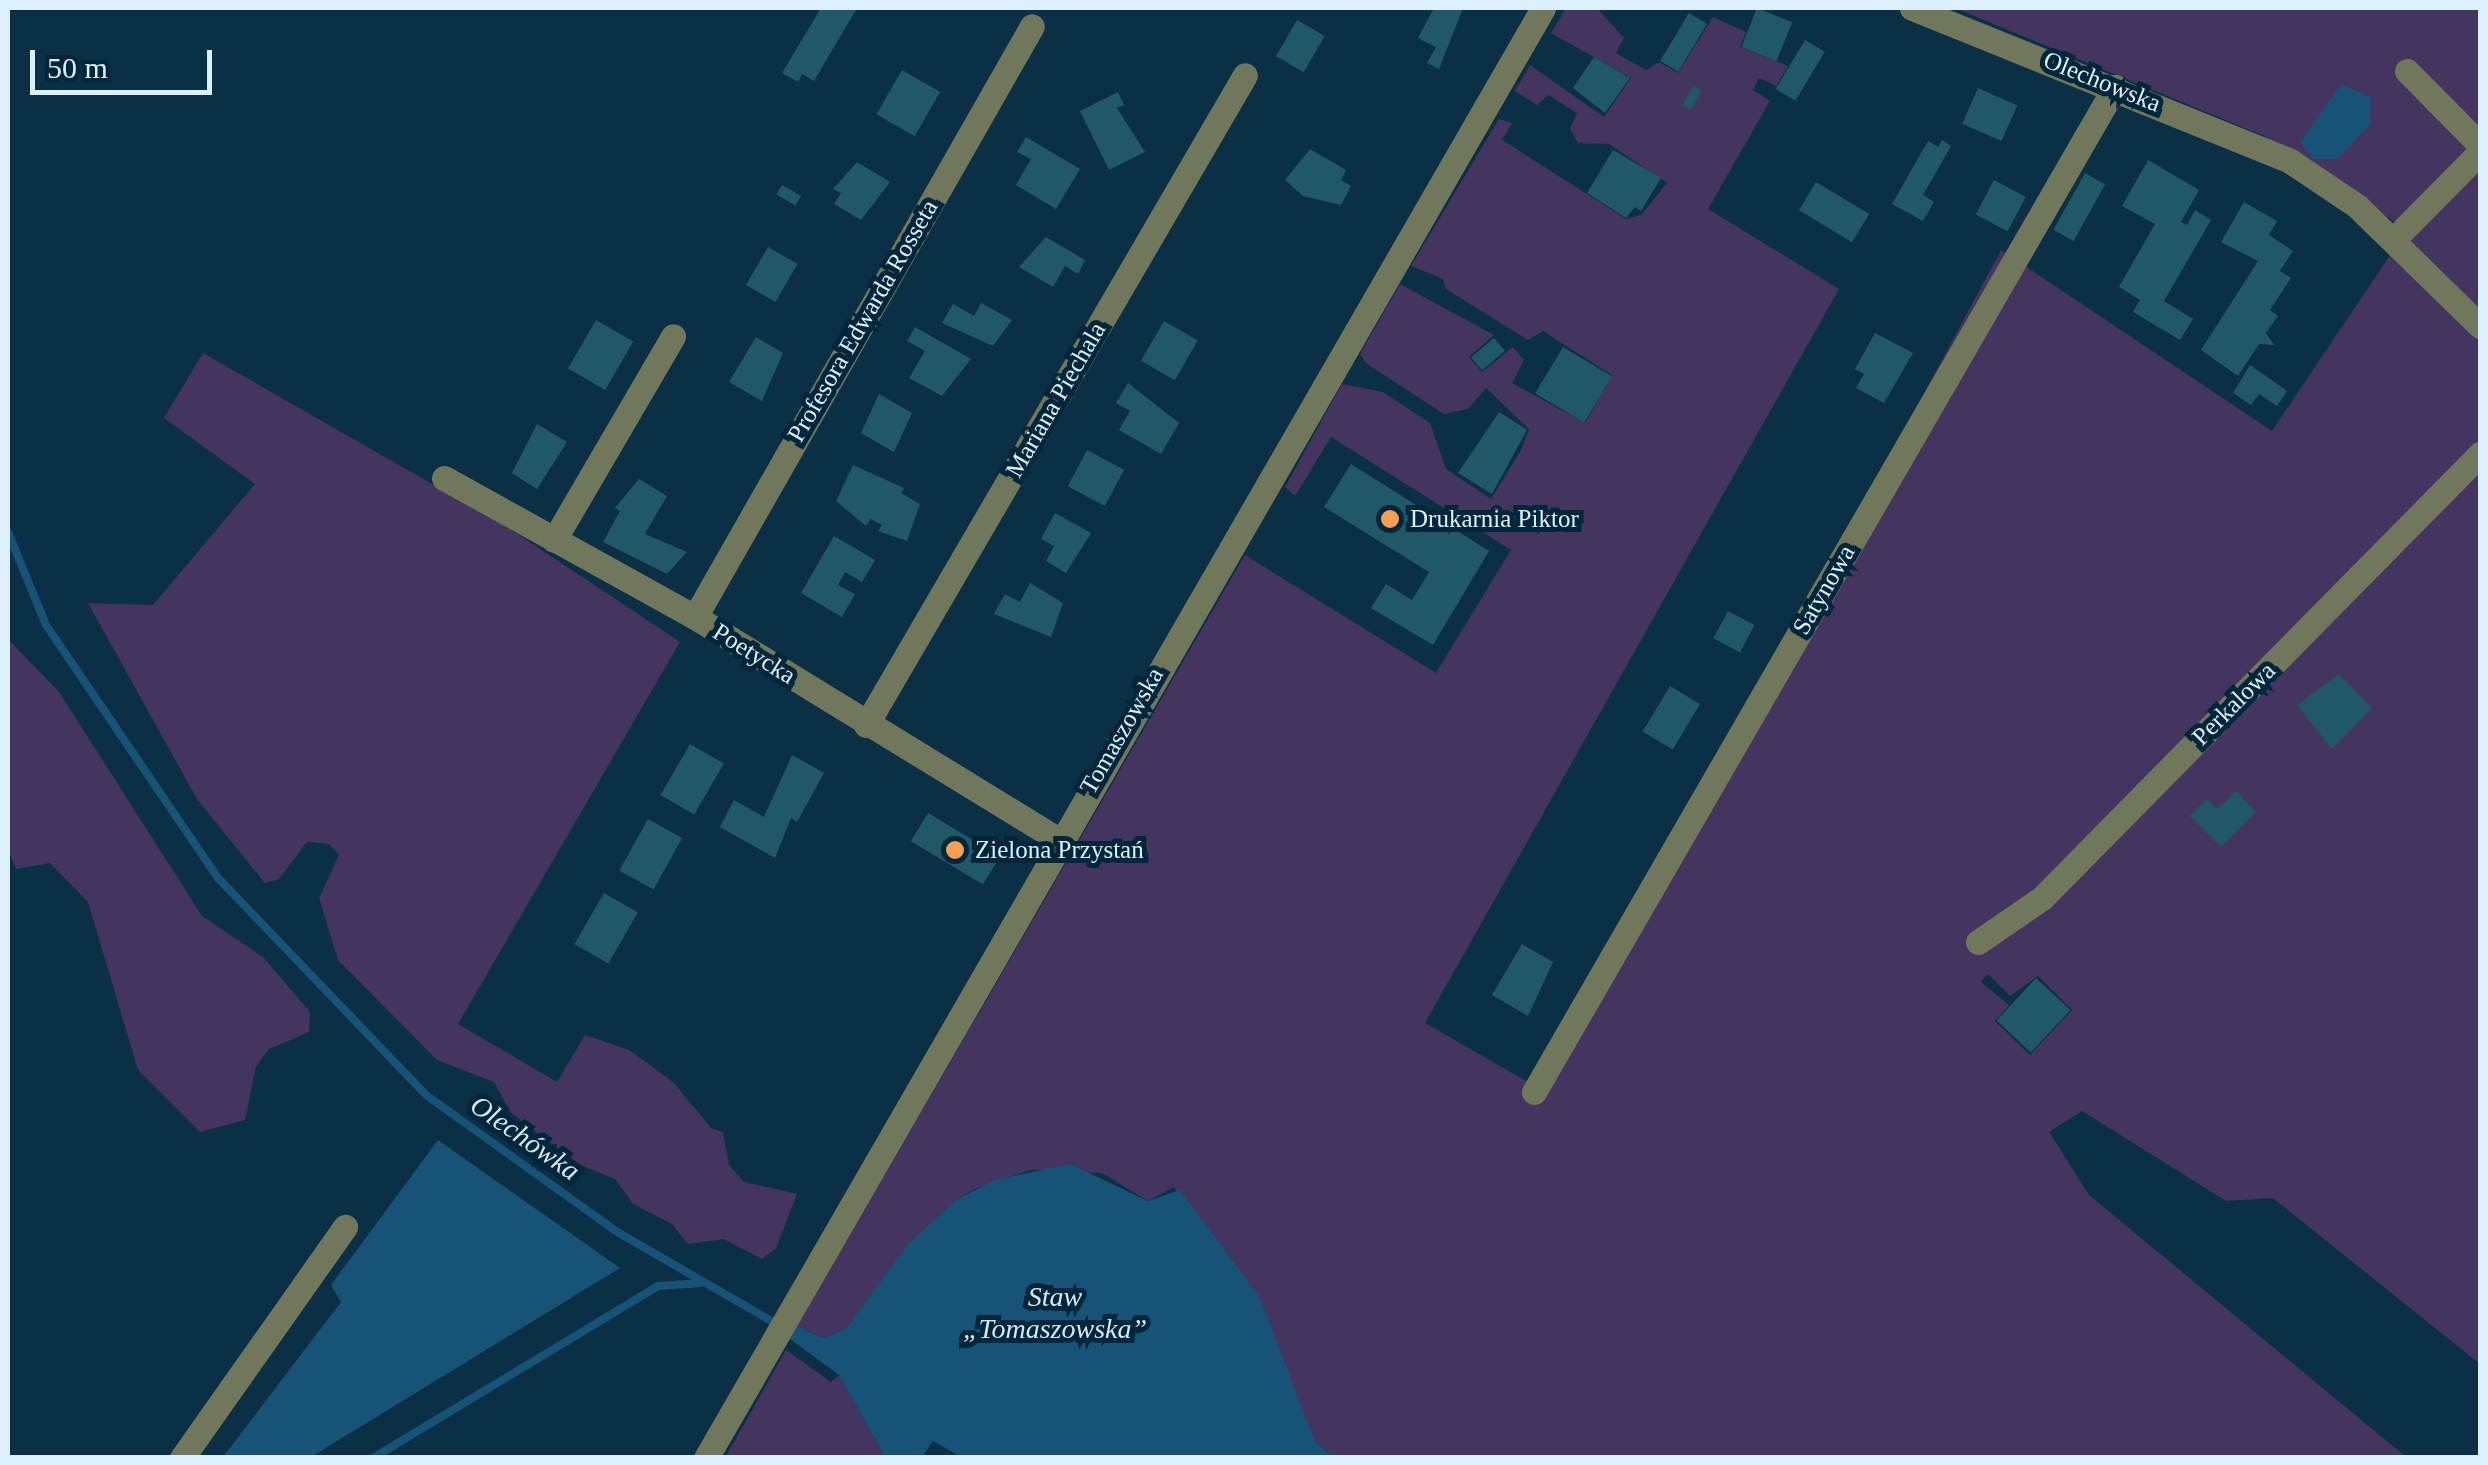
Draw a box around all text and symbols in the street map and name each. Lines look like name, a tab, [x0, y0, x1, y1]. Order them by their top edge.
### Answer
scale bar	[35, 30, 218, 92]
street label: Olechowska	[2039, 45, 2165, 119]
text: 50 m	[47, 51, 108, 84]
street label: Profesora Edwarda Rosseta	[781, 194, 945, 448]
street label: Mariana Piechala	[999, 317, 1113, 483]
place label: Drukarnia Piktor	[1410, 504, 1579, 534]
marker: Drukarnia Piktor	[1379, 508, 1401, 530]
street label: Satynowa	[1786, 540, 1862, 640]
street label: Poetycka	[707, 617, 801, 691]
street label: Perkalowa	[2186, 656, 2282, 752]
street label: Tomaszowska	[1074, 662, 1170, 800]
place label: Zielona Przystań	[975, 835, 1144, 865]
marker: Zielona Przystań	[944, 839, 966, 861]
water label: Olechówka	[464, 1088, 586, 1188]
water label: Staw „Tomaszowska”	[963, 1280, 1147, 1346]

